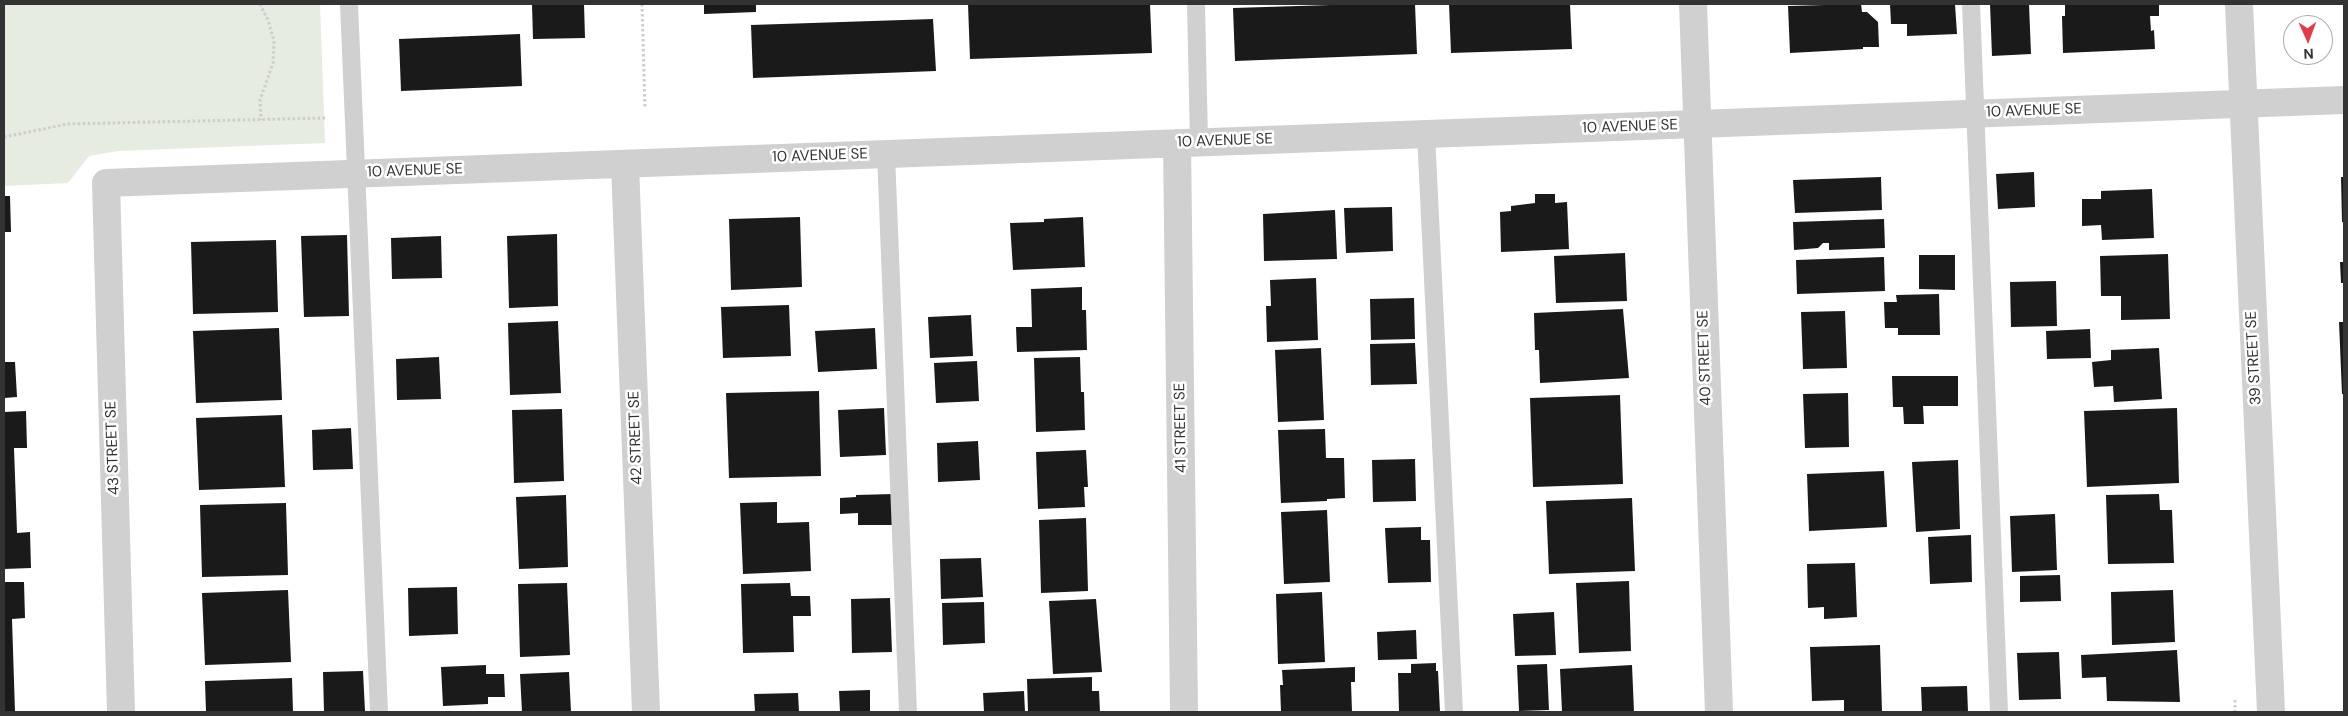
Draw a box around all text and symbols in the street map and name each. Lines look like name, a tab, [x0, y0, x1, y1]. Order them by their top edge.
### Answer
north arrow	[2283, 15, 2333, 65]
text: N	[2303, 45, 2314, 63]
street label: 10 AVENUE SE	[1986, 100, 2082, 122]
street label: 10 AVENUE SE	[1582, 116, 1678, 138]
street label: 10 AVENUE SE	[1177, 130, 1273, 152]
street label: 10 AVENUE SE	[772, 145, 868, 167]
street label: 10 AVENUE SE	[367, 160, 463, 182]
street label: 40 STREET SE	[1694, 310, 1716, 406]
street label: 39 STREET SE	[2243, 311, 2265, 405]
street label: 41 STREET SE	[1171, 383, 1191, 473]
street label: 42 STREET SE	[625, 391, 647, 485]
street label: 43 STREET SE	[102, 401, 124, 495]

